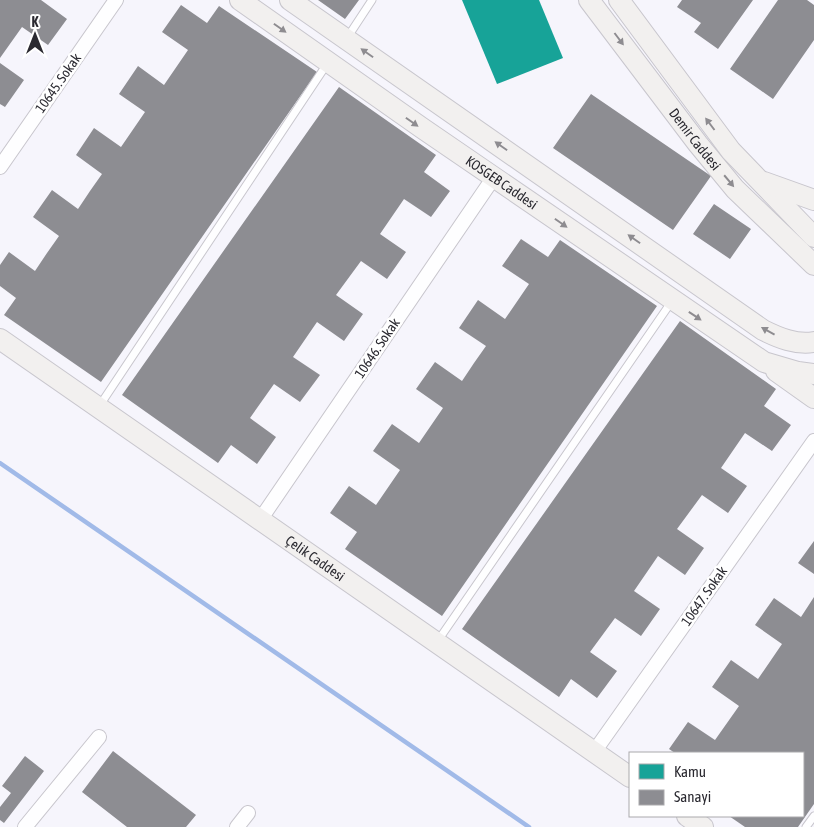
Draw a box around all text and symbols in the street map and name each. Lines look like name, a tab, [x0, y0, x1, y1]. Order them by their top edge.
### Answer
north arrow	[10, 10, 60, 60]
text: K	[32, 14, 39, 30]
one-way arrow	[273, 23, 286, 33]
one-way arrow	[613, 32, 624, 45]
one-way arrow	[360, 48, 374, 58]
street label: 10645. Sokak	[32, 50, 84, 116]
street label: Demir Caddesi	[666, 105, 724, 173]
one-way arrow	[406, 117, 419, 127]
one-way arrow	[705, 118, 716, 131]
one-way arrow	[494, 141, 507, 151]
street label: KOSGEB Caddesi	[463, 152, 540, 213]
one-way arrow	[723, 175, 734, 188]
one-way arrow	[554, 218, 568, 228]
one-way arrow	[627, 234, 641, 244]
one-way arrow	[688, 311, 701, 321]
street label: 10646. Sokak	[351, 315, 403, 381]
one-way arrow	[761, 327, 774, 336]
street label: Çelik Caddesi	[283, 532, 348, 584]
street label: 10647. Sokak	[678, 563, 730, 629]
legend	[629, 752, 804, 817]
text: Kamu	[674, 763, 706, 780]
text: Sanayi	[674, 788, 711, 805]

